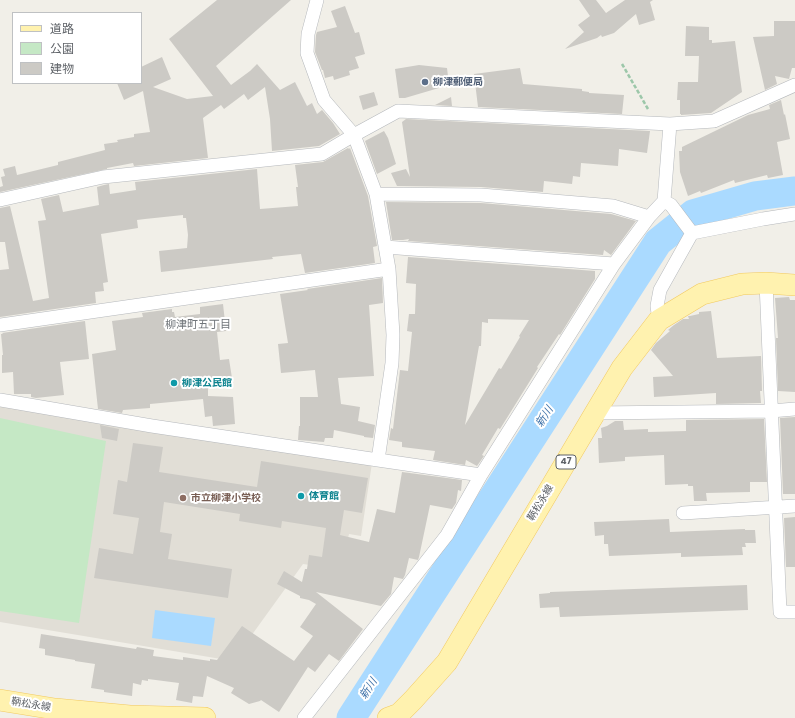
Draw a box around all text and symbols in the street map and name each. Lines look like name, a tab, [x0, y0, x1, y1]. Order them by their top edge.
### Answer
legend	[12, 12, 142, 84]
text: 道路	[50, 20, 74, 37]
text: 公園	[50, 40, 74, 57]
text: 建物	[50, 60, 74, 77]
place label: 柳津郵便局	[433, 76, 483, 88]
marker: 柳津郵便局	[420, 77, 430, 87]
district label: 柳津町五丁目	[165, 318, 231, 332]
place label: 柳津公民館	[182, 377, 232, 389]
marker: 柳津公民館	[169, 378, 179, 388]
water label: 新川	[533, 404, 557, 430]
road number: 47	[556, 455, 576, 469]
street label: 鞆松永線	[526, 483, 556, 523]
place label: 体育館	[309, 490, 339, 502]
marker: 体育館	[296, 491, 306, 501]
place label: 市立柳津小学校	[191, 492, 261, 504]
marker: 市立柳津小学校	[178, 493, 188, 503]
water label: 新川	[357, 676, 381, 702]
street label: 鞆松永線	[10, 696, 52, 714]

